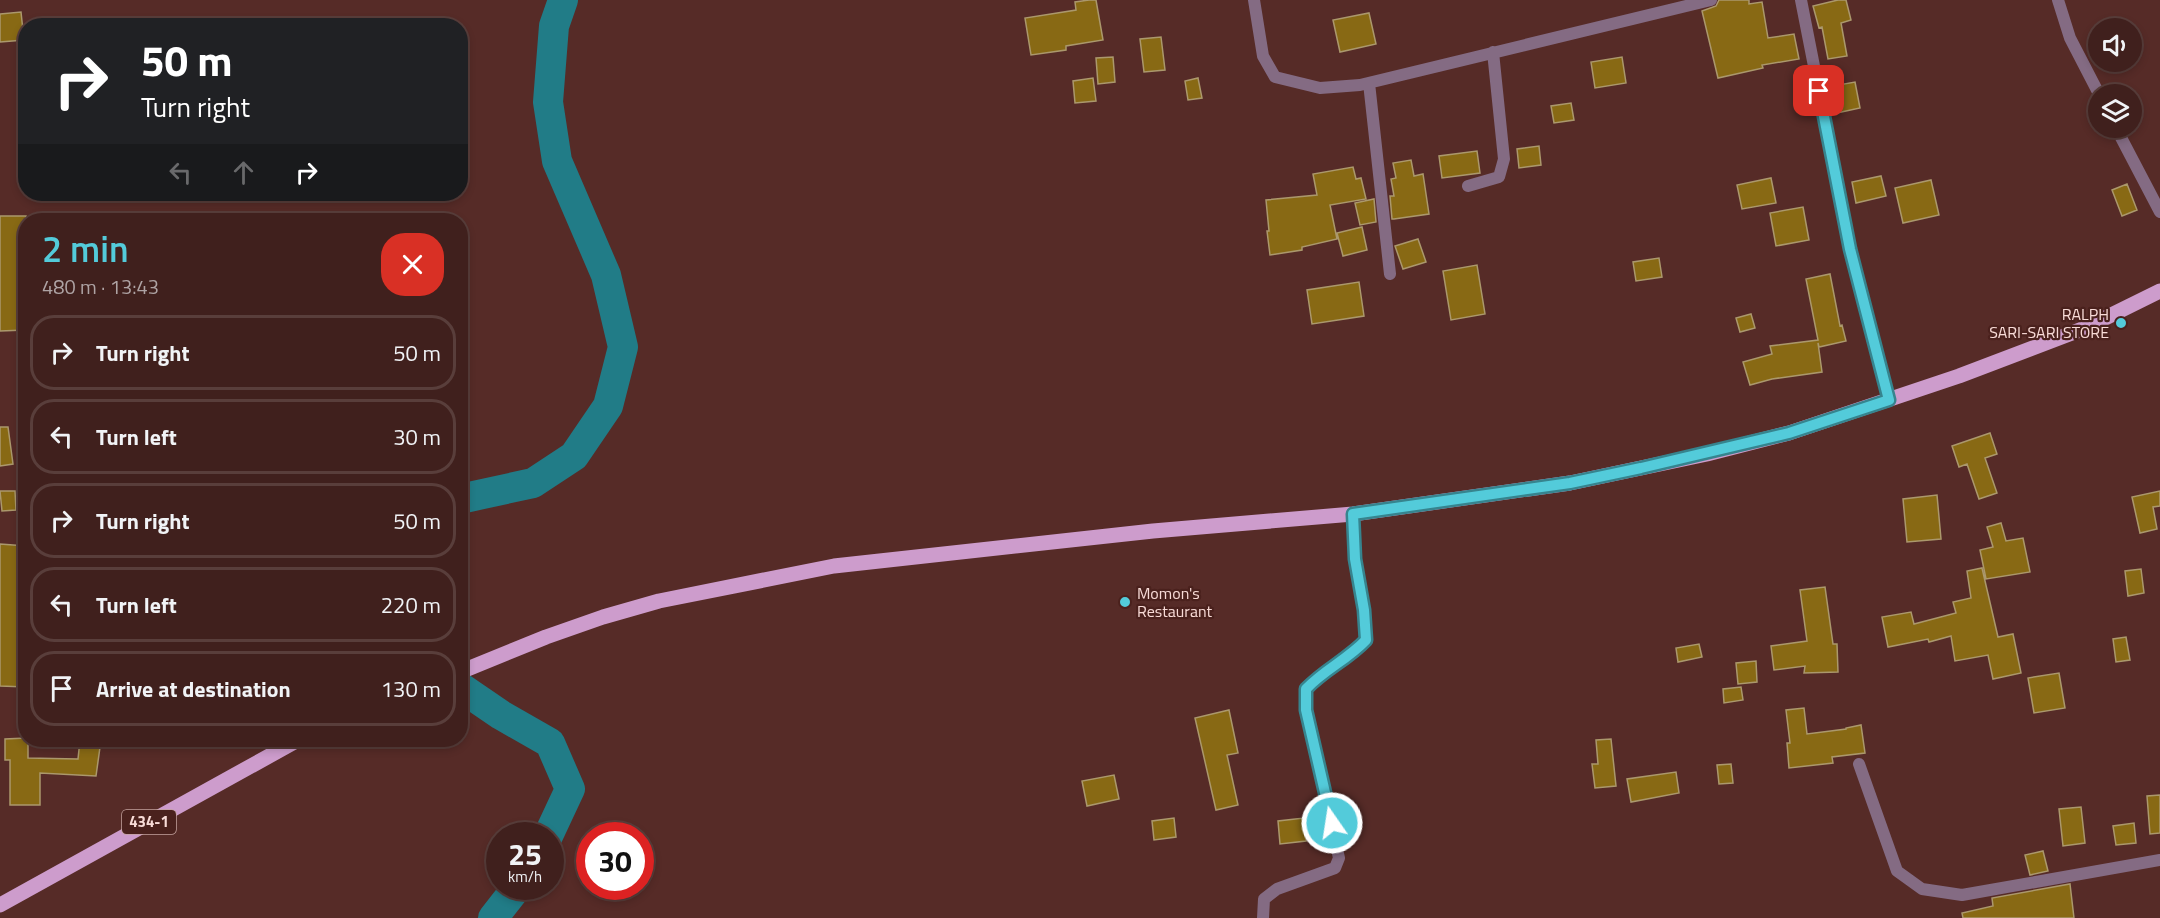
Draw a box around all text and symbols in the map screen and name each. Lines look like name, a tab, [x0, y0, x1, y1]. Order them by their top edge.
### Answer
map controls	[2088, 18, 2142, 138]
button: sound	[2088, 18, 2142, 72]
text: 50 m	[141, 28, 233, 92]
icon: right	[42, 42, 120, 120]
pin	[1793, 65, 1844, 116]
icon: arrive	[1802, 74, 1835, 107]
button: layers	[2088, 84, 2142, 138]
text: Turn right	[141, 86, 250, 127]
icon: left	[164, 156, 197, 189]
icon: ahead	[227, 156, 260, 189]
icon: right	[290, 156, 323, 189]
text: 2 min	[42, 221, 129, 276]
button: close	[381, 233, 444, 296]
text: 480 m · 13:43	[42, 271, 159, 302]
place label: RALPH SARI-SARI STORE	[1989, 302, 2109, 344]
marker: RALPH SARI-SARI STORE	[2114, 316, 2128, 330]
icon: right	[45, 336, 78, 369]
text: Turn right	[96, 336, 190, 370]
text: 50 m	[393, 336, 441, 370]
icon: left	[45, 420, 78, 453]
text: Turn left	[96, 420, 177, 454]
text: 30 m	[393, 420, 441, 454]
icon: right	[45, 504, 78, 537]
text: Turn right	[96, 504, 190, 538]
text: 50 m	[393, 504, 441, 538]
place label: Momon's Restaurant	[1137, 581, 1212, 623]
icon: left	[45, 588, 78, 621]
text: Turn left	[96, 588, 177, 622]
text: 220 m	[381, 588, 441, 622]
marker: Momon's Restaurant	[1118, 595, 1132, 609]
icon: arrive	[45, 672, 78, 705]
text: Arrive at destination	[96, 672, 291, 706]
text: 130 m	[381, 672, 441, 706]
position arrow	[1300, 791, 1364, 855]
road number: 434-1	[122, 810, 176, 834]
speed limit sign: 30	[576, 822, 654, 900]
text: 25	[508, 831, 542, 877]
text: km/h	[508, 865, 542, 888]

